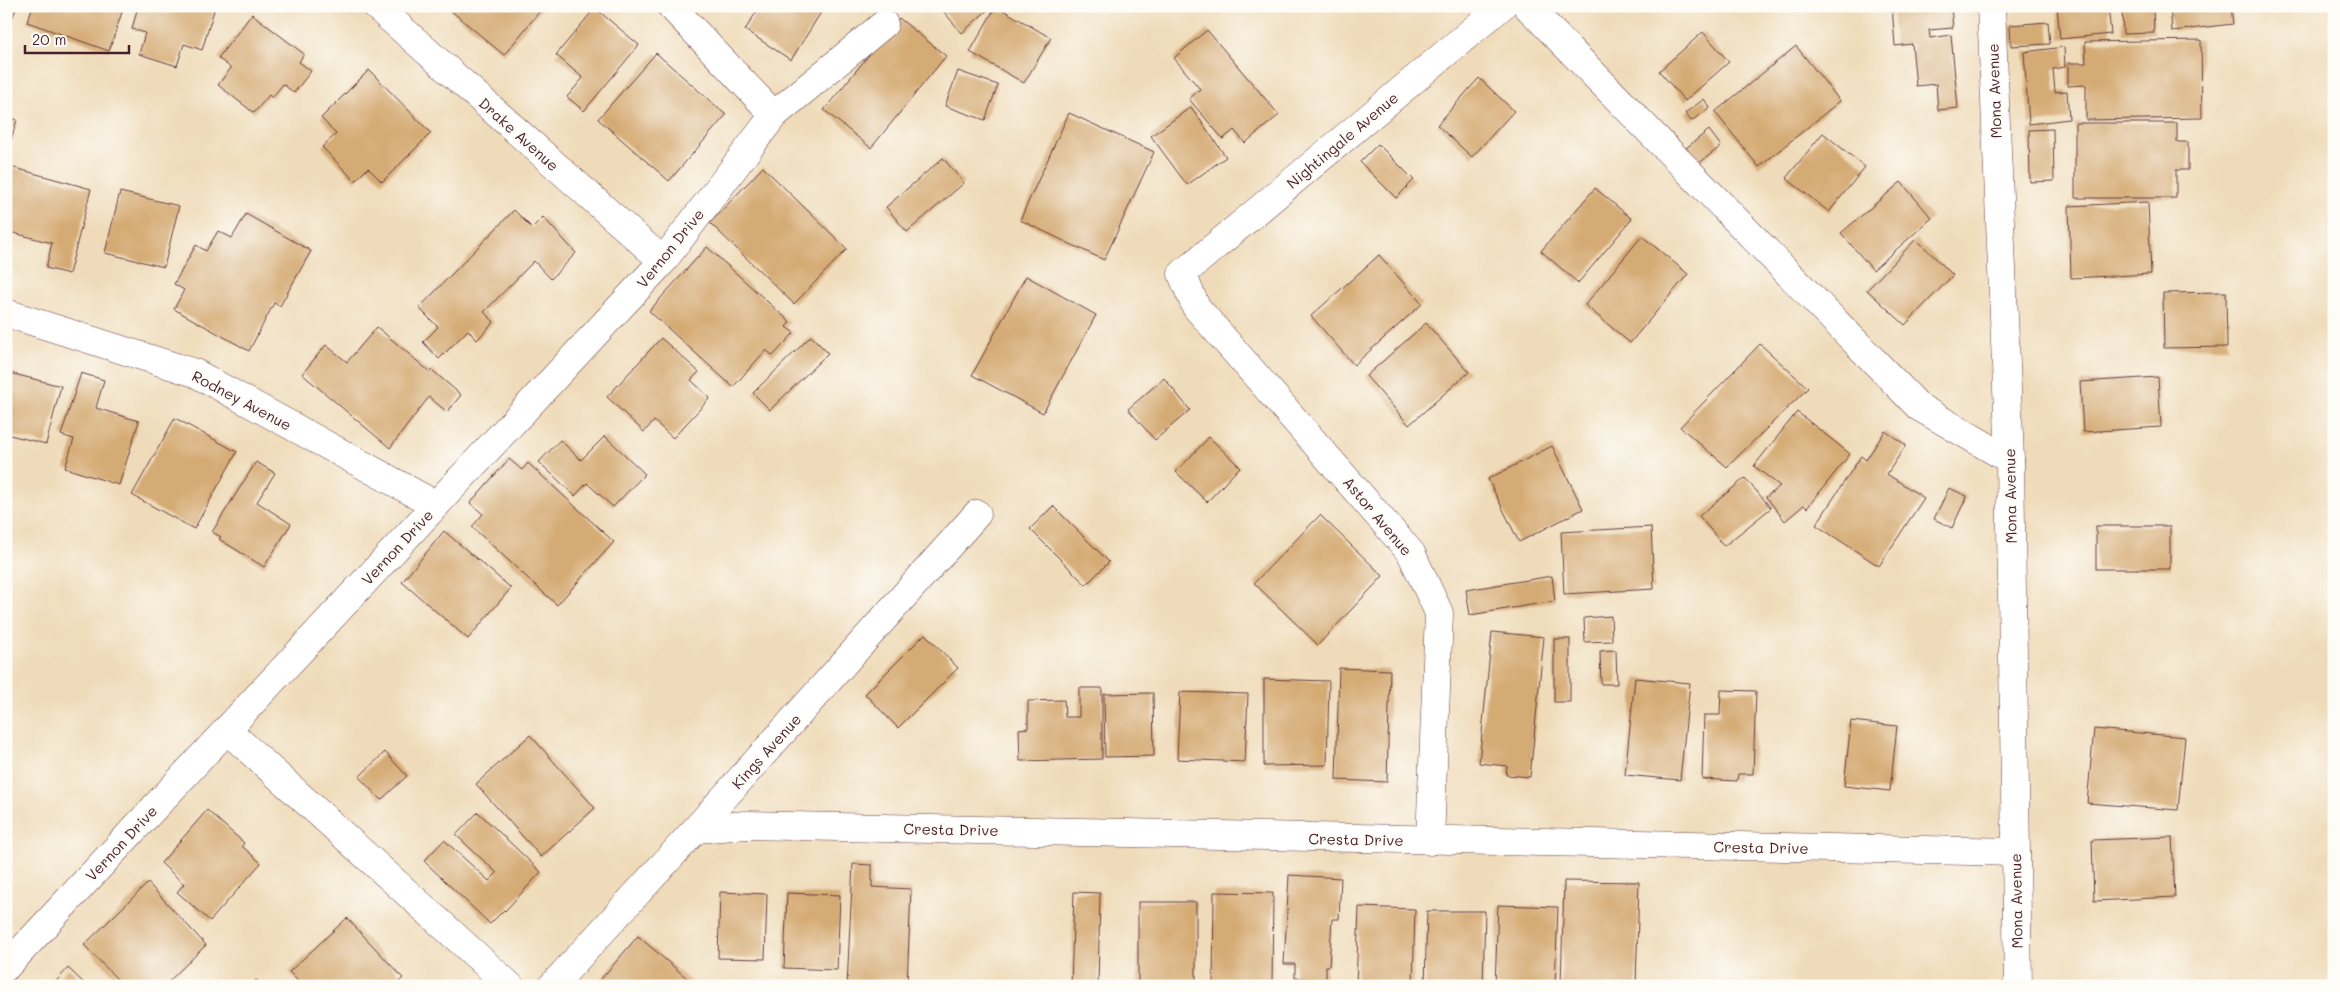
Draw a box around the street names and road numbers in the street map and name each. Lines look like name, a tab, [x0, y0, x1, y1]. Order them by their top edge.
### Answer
street label: Mona Avenue	[1982, 43, 2006, 139]
street label: Nightingale Avenue	[1282, 87, 1402, 193]
street label: Drake Avenue	[475, 93, 563, 175]
street label: Vernon Drive	[632, 204, 708, 292]
street label: Rodney Avenue	[189, 365, 295, 435]
street label: Mona Avenue	[1999, 448, 2021, 544]
street label: Astor Avenue	[1339, 472, 1417, 560]
street label: Vernon Drive	[357, 505, 437, 589]
street label: Kings Avenue	[727, 709, 805, 793]
street label: Vernon Drive	[81, 801, 161, 885]
street label: Cresta Drive	[903, 818, 999, 840]
street label: Cresta Drive	[1308, 828, 1404, 850]
street label: Cresta Drive	[1713, 836, 1809, 858]
street label: Mona Avenue	[2005, 853, 2027, 949]

